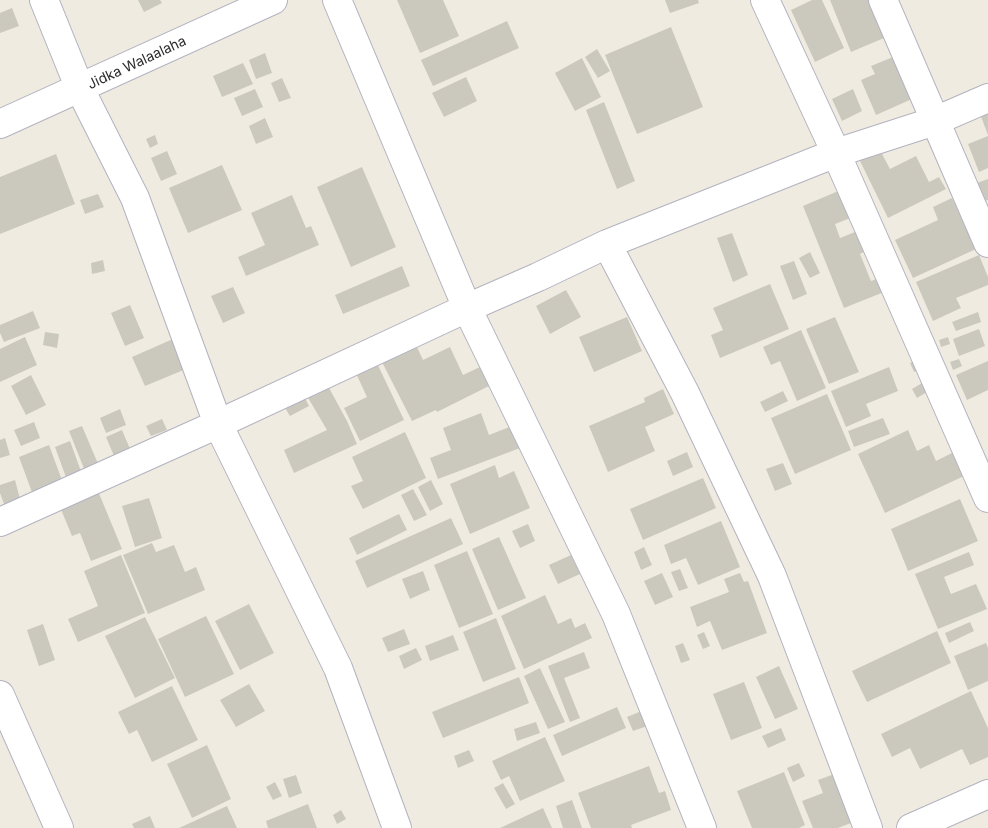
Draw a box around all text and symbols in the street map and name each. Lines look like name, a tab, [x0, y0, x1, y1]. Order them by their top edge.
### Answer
street label: Jidka Walaalaha	[85, 33, 189, 93]

